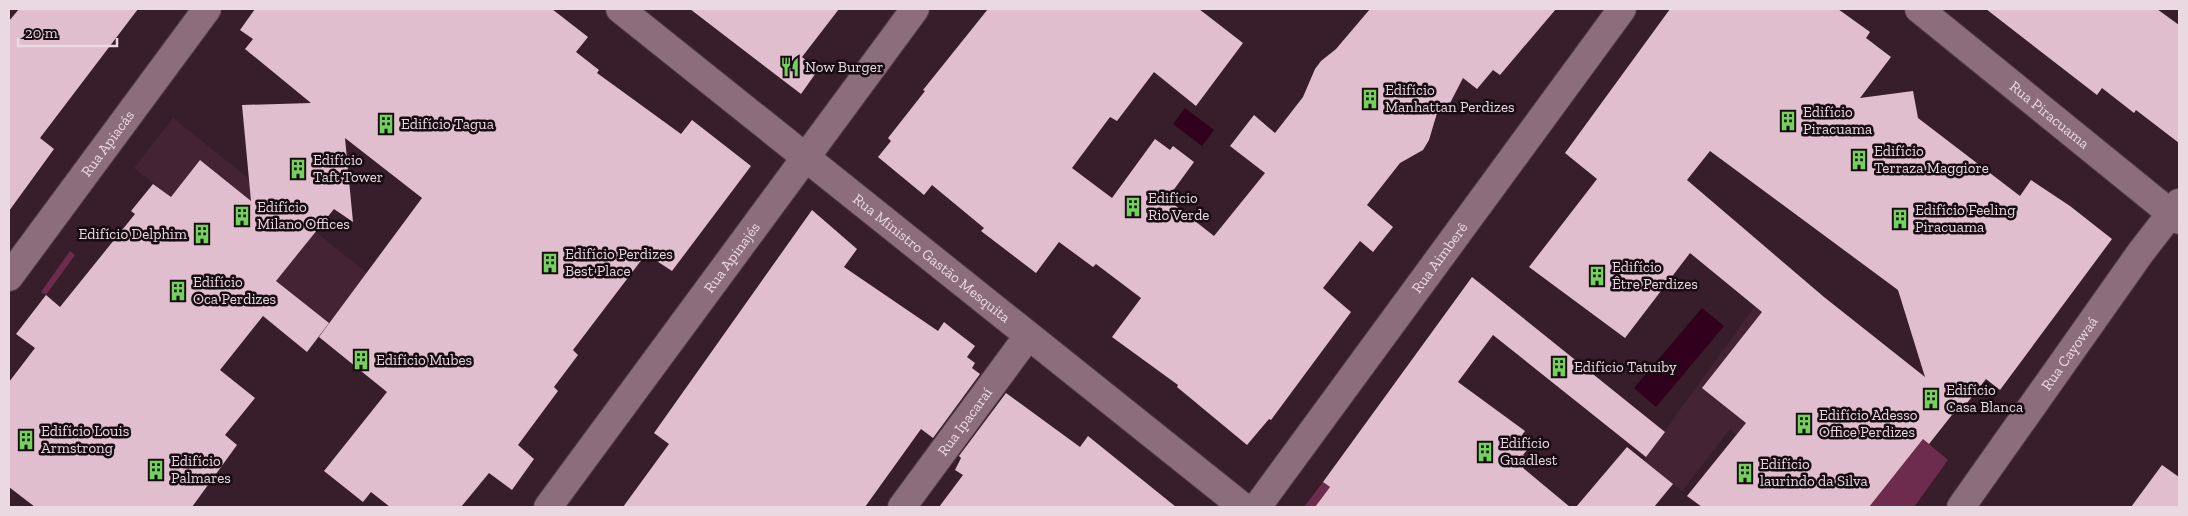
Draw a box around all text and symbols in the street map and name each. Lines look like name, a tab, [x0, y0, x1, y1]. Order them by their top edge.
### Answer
scale bar	[18, 15, 116, 47]
text: 20 m	[25, 24, 58, 42]
restaurant icon: Now Burger	[779, 56, 801, 78]
place label: Now Burger	[805, 58, 883, 76]
street label: Rua Piracuama	[2006, 77, 2093, 153]
place label: Edifício Manhattan Perdizes	[1385, 81, 1515, 116]
building icon: Edifício Manhattan Perdizes	[1359, 88, 1381, 110]
place label: Edifício Piracuama	[1803, 103, 1872, 138]
street label: Rua Apiacás	[77, 107, 138, 180]
building icon: Edifício Piracuama	[1777, 110, 1799, 132]
building icon: Edifício Tagua	[375, 113, 397, 135]
place label: Edifício Tagua	[401, 115, 494, 133]
place label: Edifício Terraza Maggiore	[1874, 142, 1989, 177]
building icon: Edifício Terraza Maggiore	[1848, 149, 1870, 171]
place label: Edifício Taft Tower	[313, 151, 383, 186]
building icon: Edifício Taft Tower	[287, 158, 309, 180]
place label: Edifício Rio Verde	[1148, 189, 1209, 224]
street label: Rua Ministro Gastão Mesquita	[849, 190, 1014, 326]
building icon: Edifício Rio Verde	[1122, 196, 1144, 218]
place label: Edifício Milano Offices	[257, 198, 350, 233]
place label: Edifício Feeling Piracuama	[1915, 201, 2015, 236]
building icon: Edifício Milano Offices	[231, 205, 253, 227]
building icon: Edifício Feeling Piracuama	[1889, 208, 1911, 230]
street label: Rua Apinajés	[700, 219, 764, 296]
street label: Rua Aimberê	[1408, 219, 1472, 297]
building icon: Edifício Delphim	[191, 223, 213, 245]
place label: Edifício Delphim	[78, 225, 187, 243]
place label: Edifício Perdizes Best Place	[565, 245, 673, 280]
building icon: Edifício Perdizes Best Place	[539, 252, 561, 274]
place label: Edifício Être Perdizes	[1612, 258, 1698, 293]
building icon: Edifício Être Perdizes	[1586, 265, 1608, 287]
place label: Edifício Oca Perdizes	[193, 273, 276, 308]
building icon: Edifício Oca Perdizes	[167, 280, 189, 302]
street label: Rua Cayowaá	[2037, 313, 2102, 394]
building icon: Edifício Mubes	[350, 349, 372, 371]
place label: Edifício Mubes	[376, 351, 472, 369]
building icon: Edifício Tatuiby	[1548, 356, 1570, 378]
place label: Edifício Tatuiby	[1574, 358, 1677, 376]
place label: Edifício Casa Blanca	[1946, 381, 2023, 416]
street label: Rua Ipacaraí	[934, 384, 996, 459]
building icon: Edifício Casa Blanca	[1920, 388, 1942, 410]
place label: Edifício Adesso Office Perdizes	[1819, 406, 1918, 441]
building icon: Edifício Adesso Office Perdizes	[1793, 413, 1815, 435]
place label: Edifício Louis Armstrong	[41, 422, 129, 457]
building icon: Edifício Louis Armstrong	[15, 429, 37, 451]
place label: Edifício Guadlest	[1500, 434, 1558, 469]
building icon: Edifício Guadlest	[1474, 441, 1496, 463]
place label: Edifício Palmares	[171, 452, 231, 487]
place label: Edifício laurindo da Silva	[1760, 455, 1868, 490]
building icon: Edifício Palmares	[145, 459, 167, 481]
building icon: Edifício laurindo da Silva	[1734, 462, 1756, 484]

